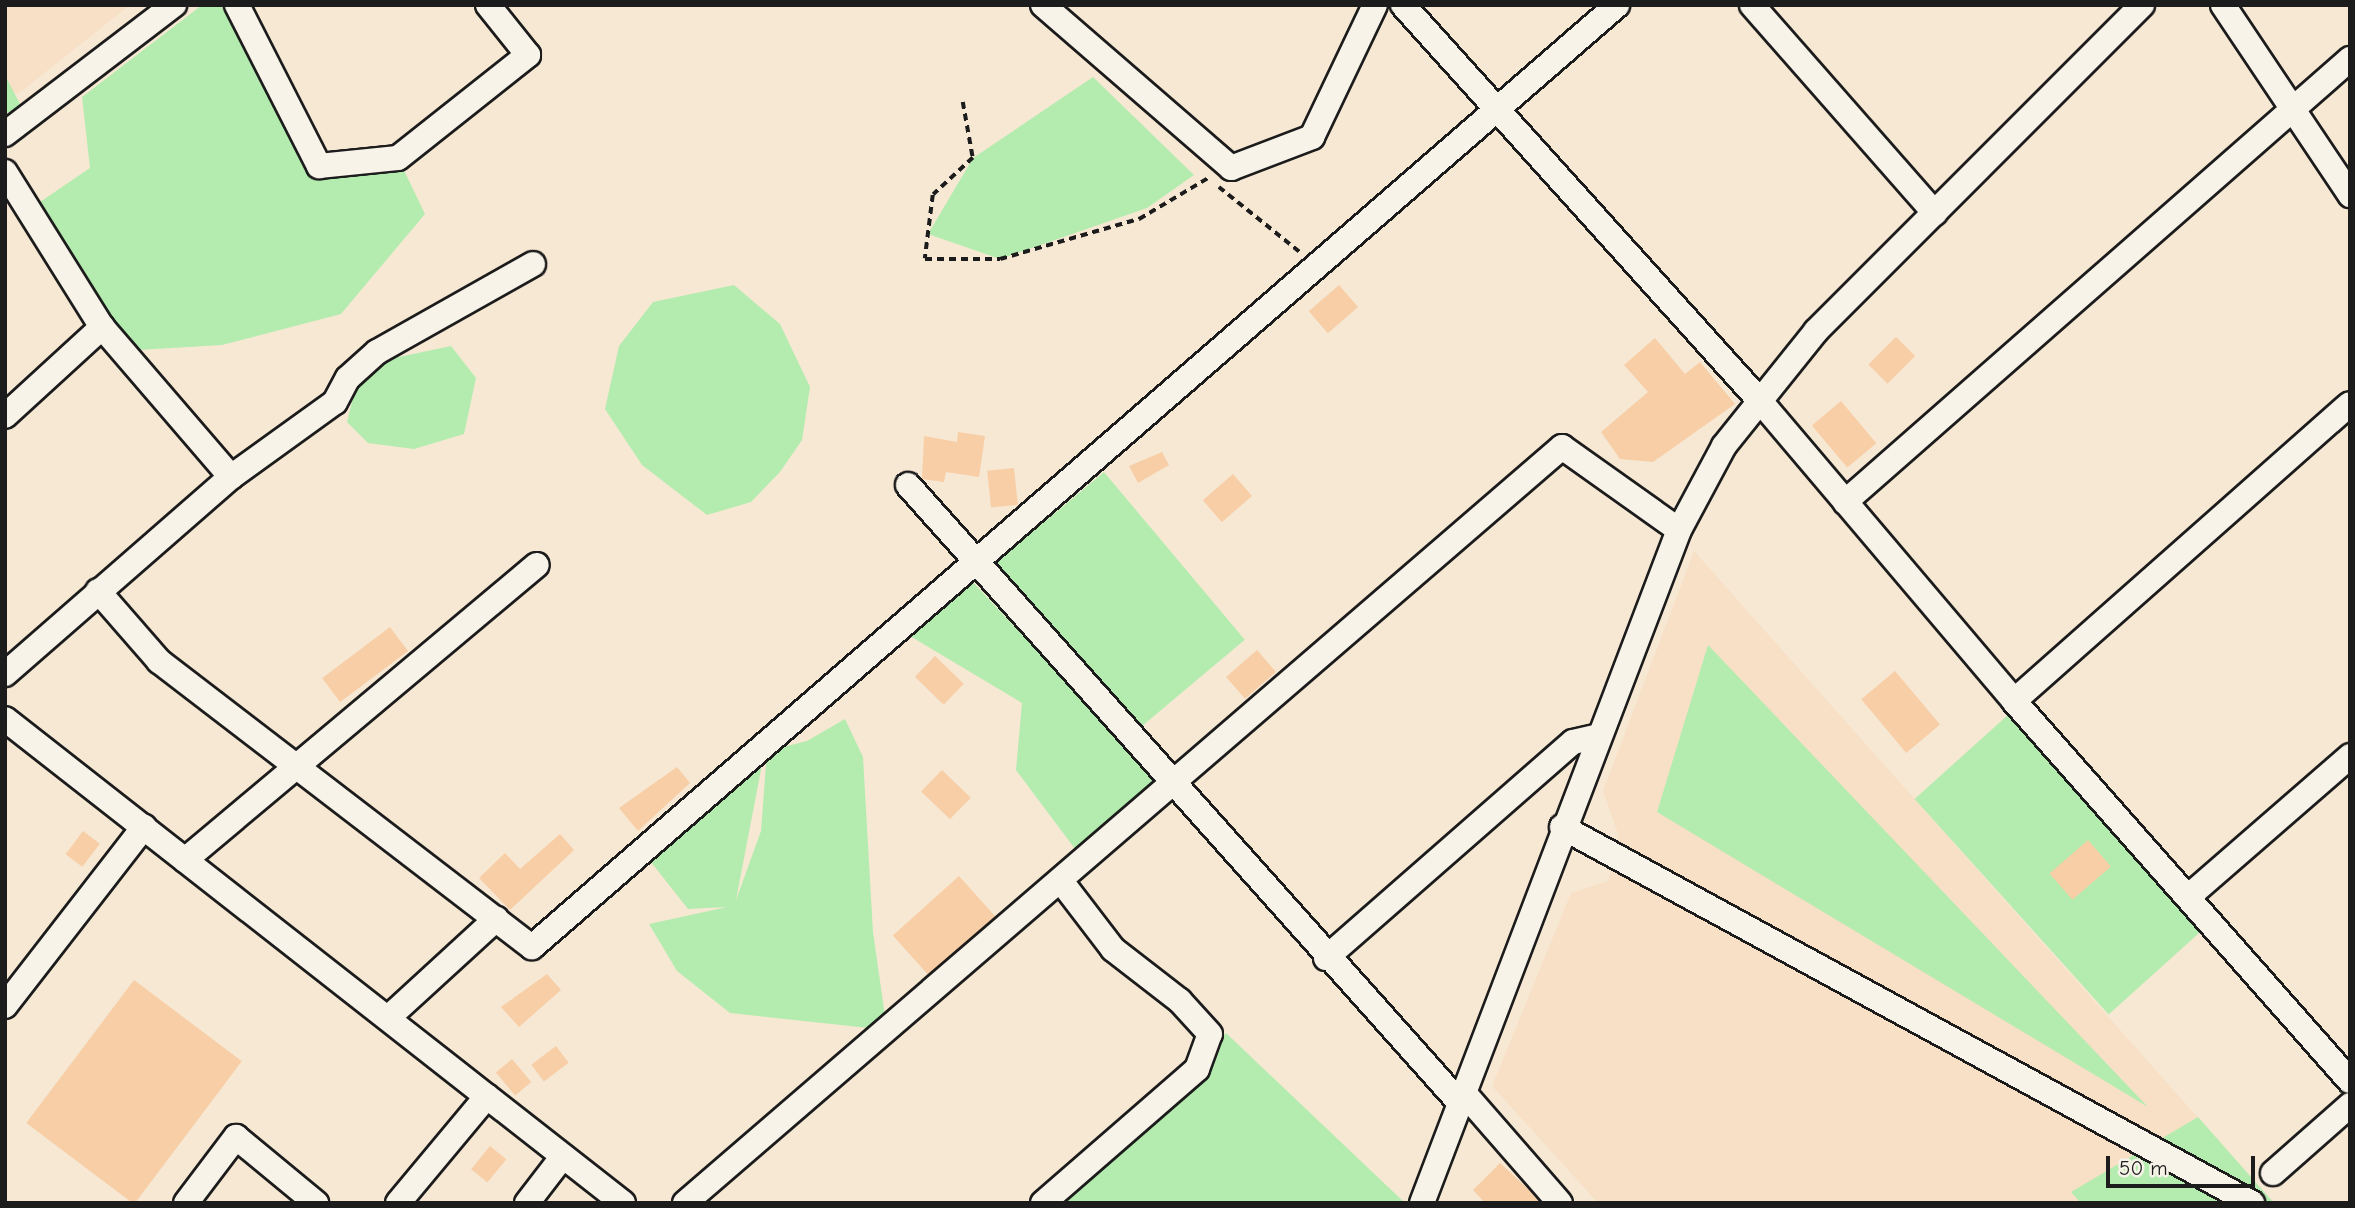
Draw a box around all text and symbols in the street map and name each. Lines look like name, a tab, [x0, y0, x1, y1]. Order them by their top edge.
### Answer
scale bar	[2110, 1142, 2259, 1186]
text: 50 m	[2119, 1156, 2168, 1180]

